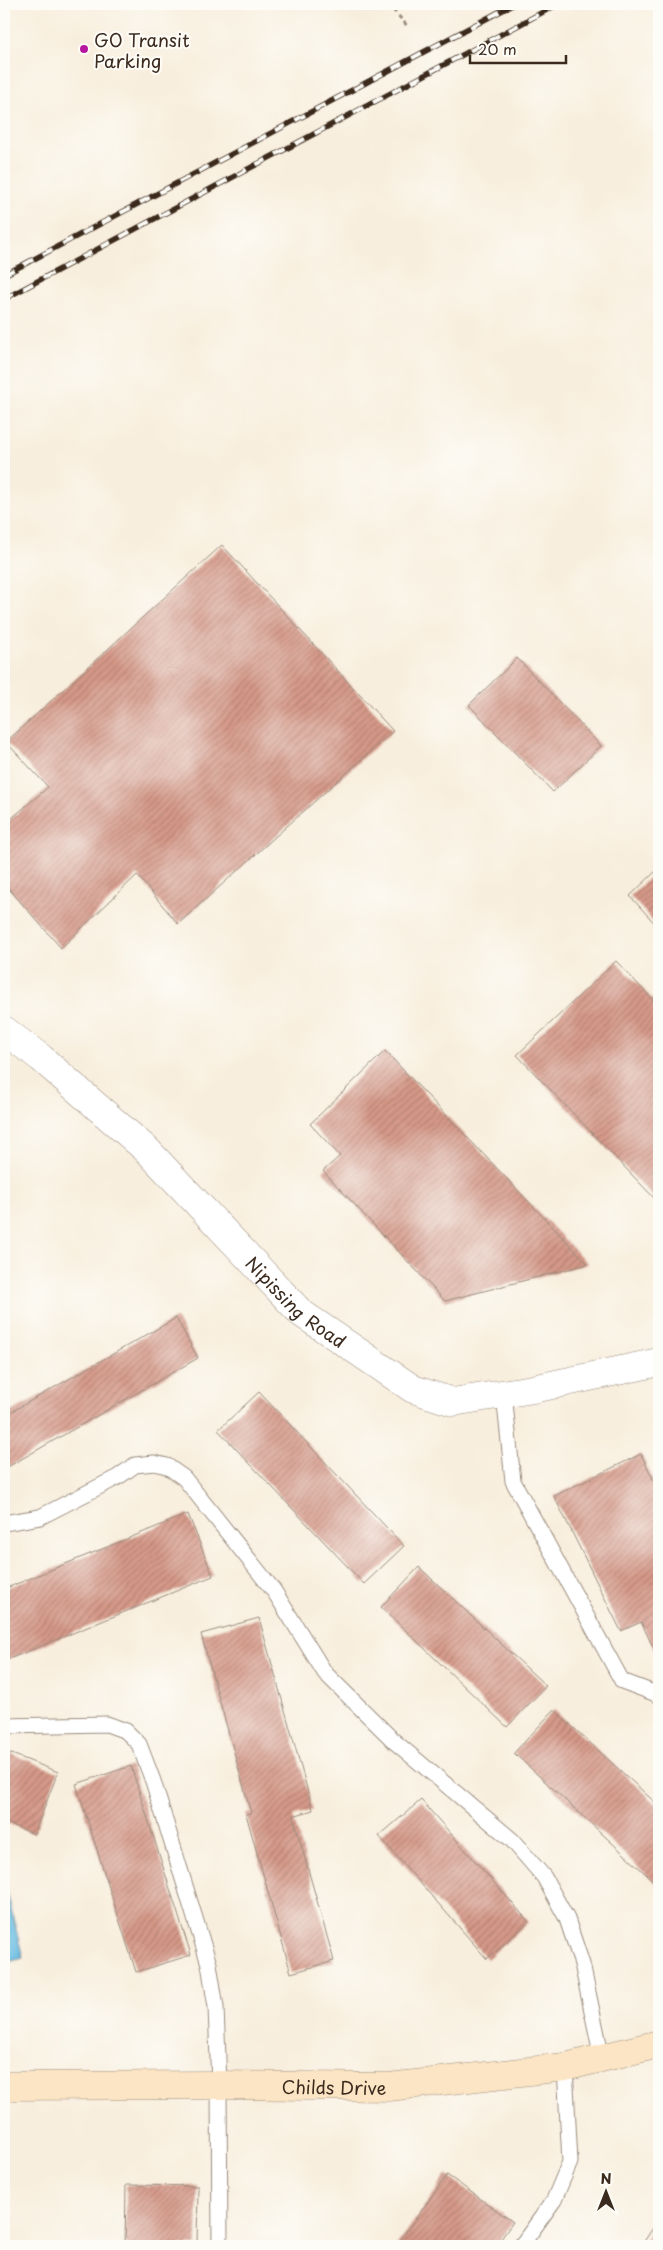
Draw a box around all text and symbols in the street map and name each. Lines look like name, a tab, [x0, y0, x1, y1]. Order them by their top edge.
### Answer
place label: GO Transit Parking	[94, 26, 190, 74]
scale bar	[470, 32, 567, 64]
text: 20 m	[478, 37, 517, 60]
marker: GO Transit Parking	[78, 43, 90, 55]
street label: Nipissing Road	[240, 1250, 352, 1354]
street label: Childs Drive	[282, 2072, 387, 2100]
north arrow	[580, 2168, 630, 2218]
text: N	[600, 2168, 612, 2189]

